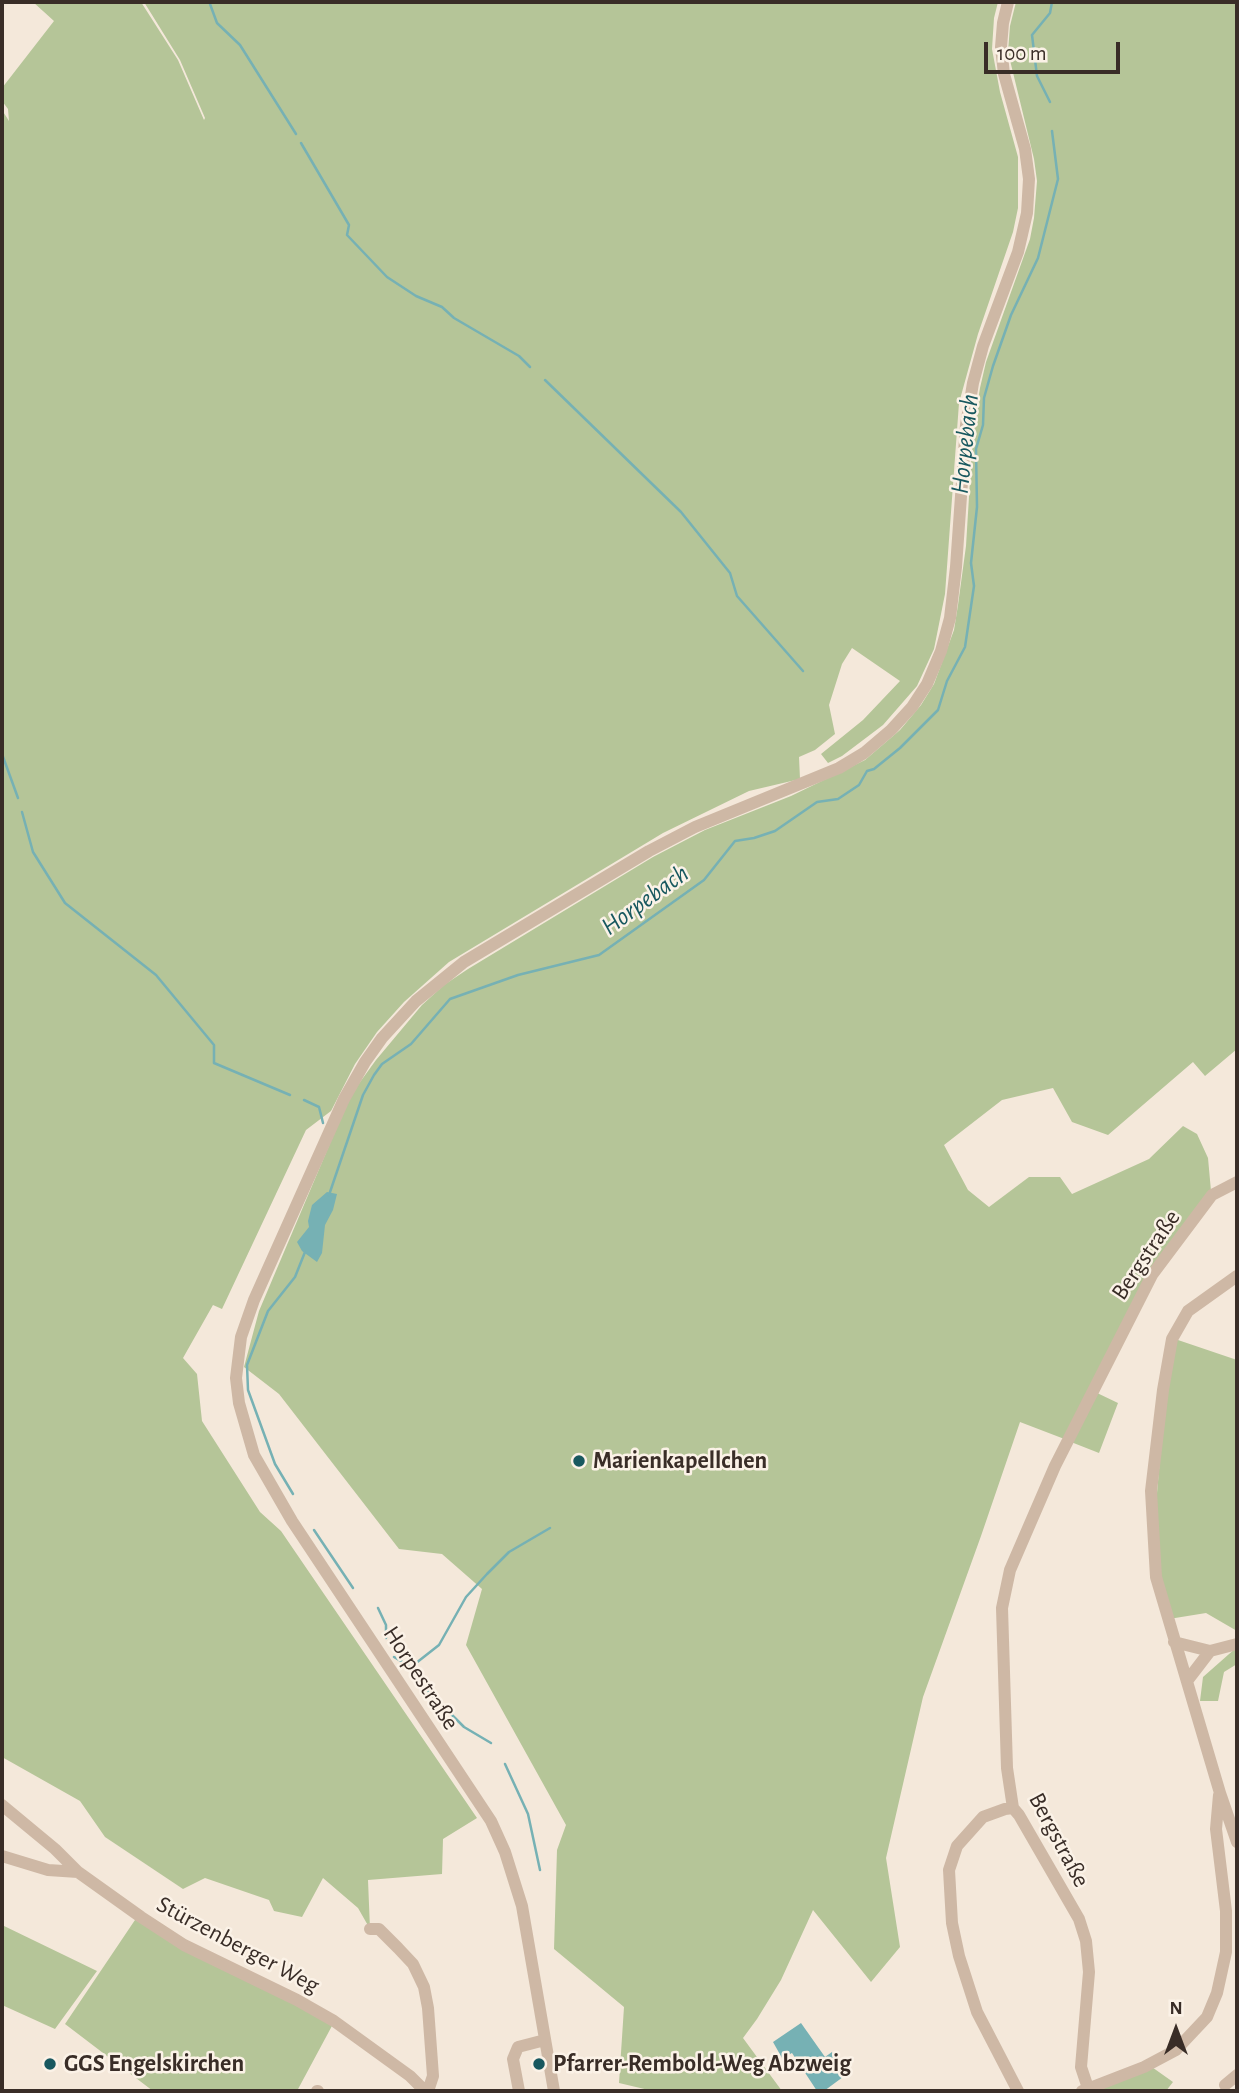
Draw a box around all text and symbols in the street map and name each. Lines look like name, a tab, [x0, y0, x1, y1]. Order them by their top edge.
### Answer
scale bar	[987, 28, 1124, 72]
text: 100 m	[997, 43, 1047, 64]
water label: Horpebach	[944, 392, 986, 496]
water label: Horpebach	[595, 858, 695, 942]
street label: Bergstraße	[1105, 1204, 1187, 1306]
place label: Marienkapellchen	[593, 1447, 767, 1475]
marker: Marienkapellchen	[571, 1453, 587, 1469]
street label: Horpestraße	[377, 1621, 465, 1735]
street label: Bergstraße	[1022, 1788, 1096, 1892]
street label: Stürzenberger Weg	[152, 1890, 324, 2000]
north arrow	[1141, 1995, 1211, 2065]
text: N	[1169, 1999, 1183, 2018]
place label: GGS Engelskirchen	[64, 2050, 244, 2078]
place label: Pfarrer-Rembold-Weg Abzweig	[553, 2050, 851, 2078]
marker: GGS Engelskirchen	[42, 2056, 58, 2072]
marker: Pfarrer-Rembold-Weg Abzweig	[531, 2056, 547, 2072]

